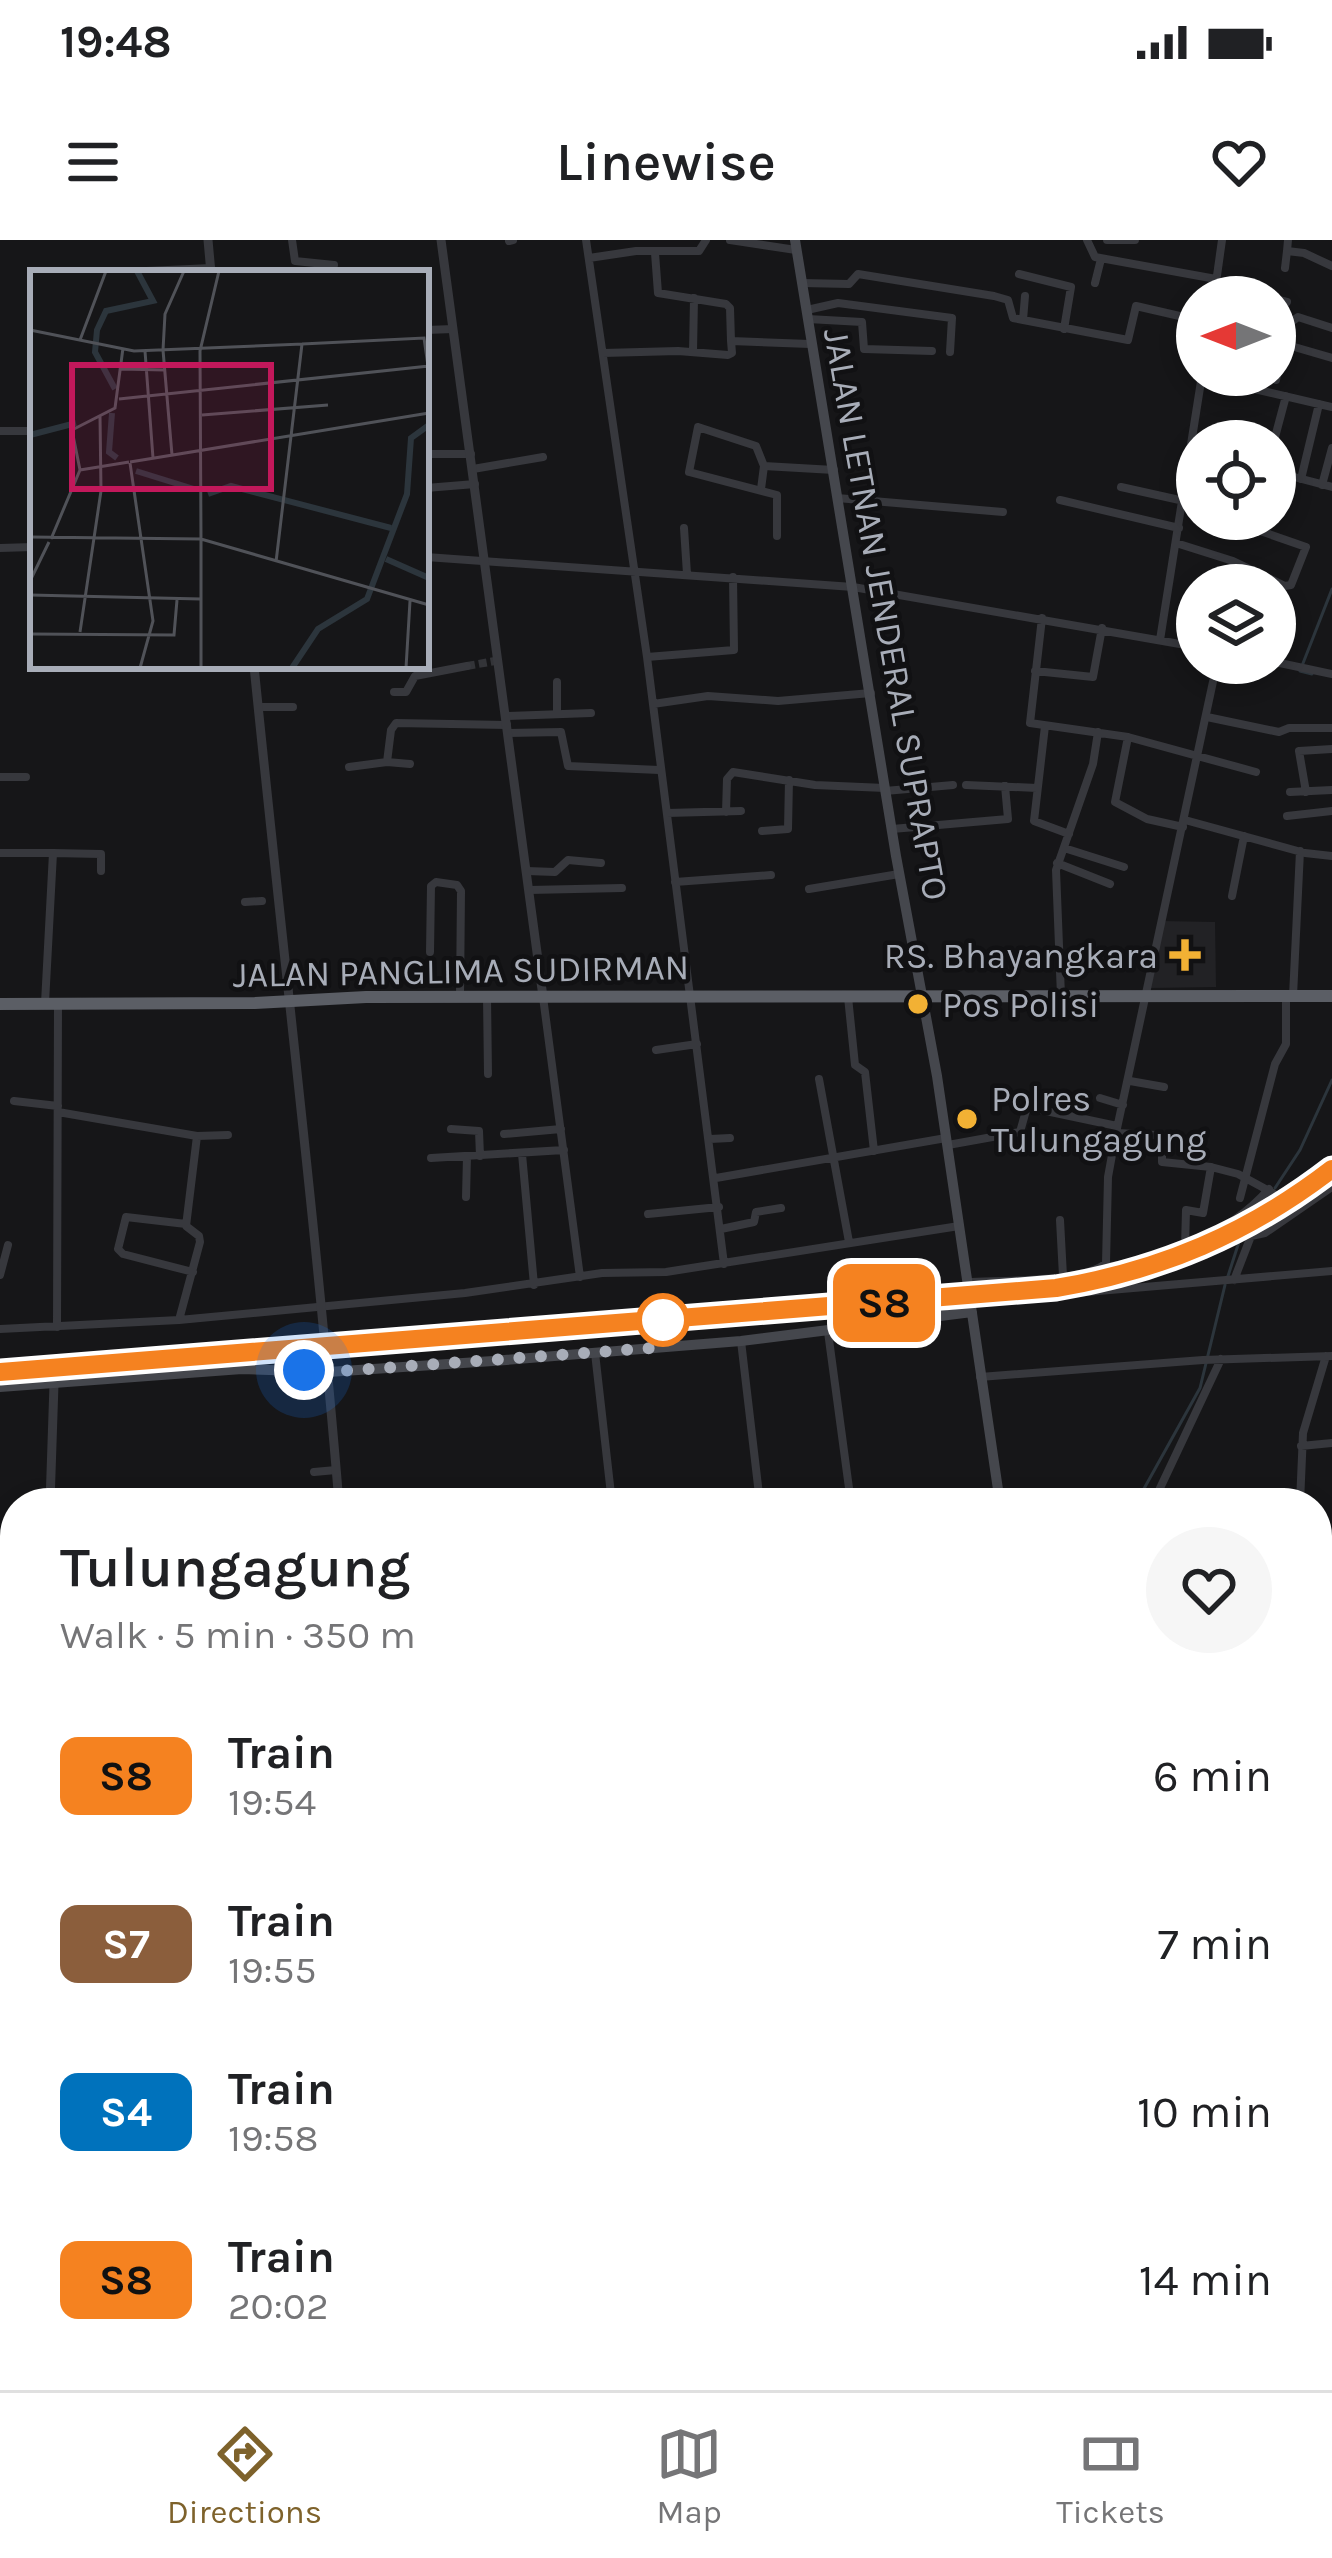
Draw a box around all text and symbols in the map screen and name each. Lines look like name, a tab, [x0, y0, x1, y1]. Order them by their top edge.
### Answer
text: 19:48	[60, 16, 172, 68]
icon: menu	[60, 129, 126, 195]
icon: heart	[1206, 129, 1272, 195]
text: Linewise	[556, 130, 776, 194]
inset map	[30, 270, 429, 669]
north arrow	[1176, 276, 1296, 396]
map controls	[1176, 276, 1296, 684]
street label: JALAN LETNAN JENDERAL SUPRAPTO	[815, 325, 957, 903]
button: locate	[1176, 420, 1296, 540]
button: layers	[1176, 564, 1296, 684]
place label: RS. Bhayangkara	[884, 935, 1158, 977]
marker: RS. Bhayangkara	[1169, 939, 1201, 971]
street label: JALAN PANGLIMA SUDIRMAN	[232, 946, 690, 996]
place label: Pos Polisi	[942, 984, 1099, 1026]
marker: Pos Polisi	[905, 991, 931, 1017]
place label: Polres Tulungagung	[991, 1078, 1206, 1161]
marker: Polres Tulungagung	[954, 1106, 980, 1132]
line badge: S8	[830, 1264, 938, 1342]
text: S8	[857, 1278, 911, 1328]
unlabelled marker	[638, 1295, 688, 1345]
your location	[274, 1340, 334, 1400]
button: heart	[1146, 1527, 1272, 1653]
text: Tulungagung	[60, 1534, 410, 1600]
text: Walk · 5 min · 350 m	[60, 1612, 416, 1658]
text: Train	[228, 1727, 335, 1779]
text: 6 min	[1153, 1750, 1272, 1802]
text: S8	[99, 1751, 153, 1801]
text: 19:54	[228, 1779, 316, 1825]
text: Train	[228, 1895, 335, 1947]
text: 7 min	[1158, 1918, 1272, 1970]
text: S7	[102, 1919, 150, 1969]
text: 19:55	[228, 1947, 317, 1993]
text: Train	[228, 2063, 335, 2115]
text: 10 min	[1137, 2086, 1272, 2138]
text: S4	[100, 2087, 152, 2137]
text: 19:58	[228, 2115, 318, 2161]
text: Train	[228, 2231, 335, 2283]
text: 14 min	[1139, 2254, 1272, 2306]
text: S8	[99, 2255, 153, 2305]
text: 20:02	[228, 2283, 328, 2329]
tab: Directions	[167, 2421, 322, 2531]
tab: Map	[656, 2421, 722, 2531]
tab: Tickets	[1056, 2421, 1165, 2531]

